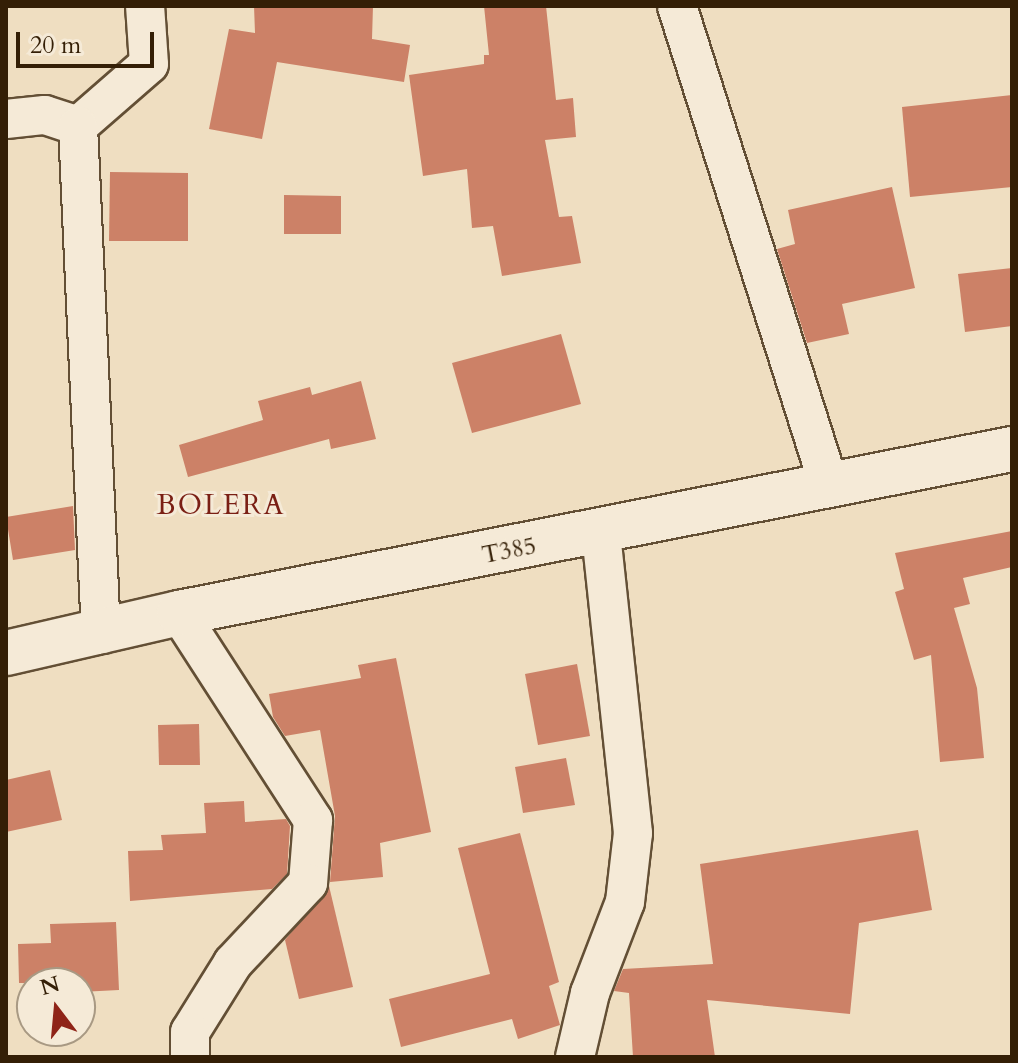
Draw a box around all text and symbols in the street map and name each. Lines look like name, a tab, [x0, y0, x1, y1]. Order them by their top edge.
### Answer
scale bar	[20, 16, 158, 66]
text: 20 m	[30, 29, 81, 62]
district label: BOLERA	[157, 488, 285, 522]
street label: T385	[480, 532, 538, 570]
north arrow	[16, 967, 96, 1047]
text: N	[37, 969, 63, 1003]

